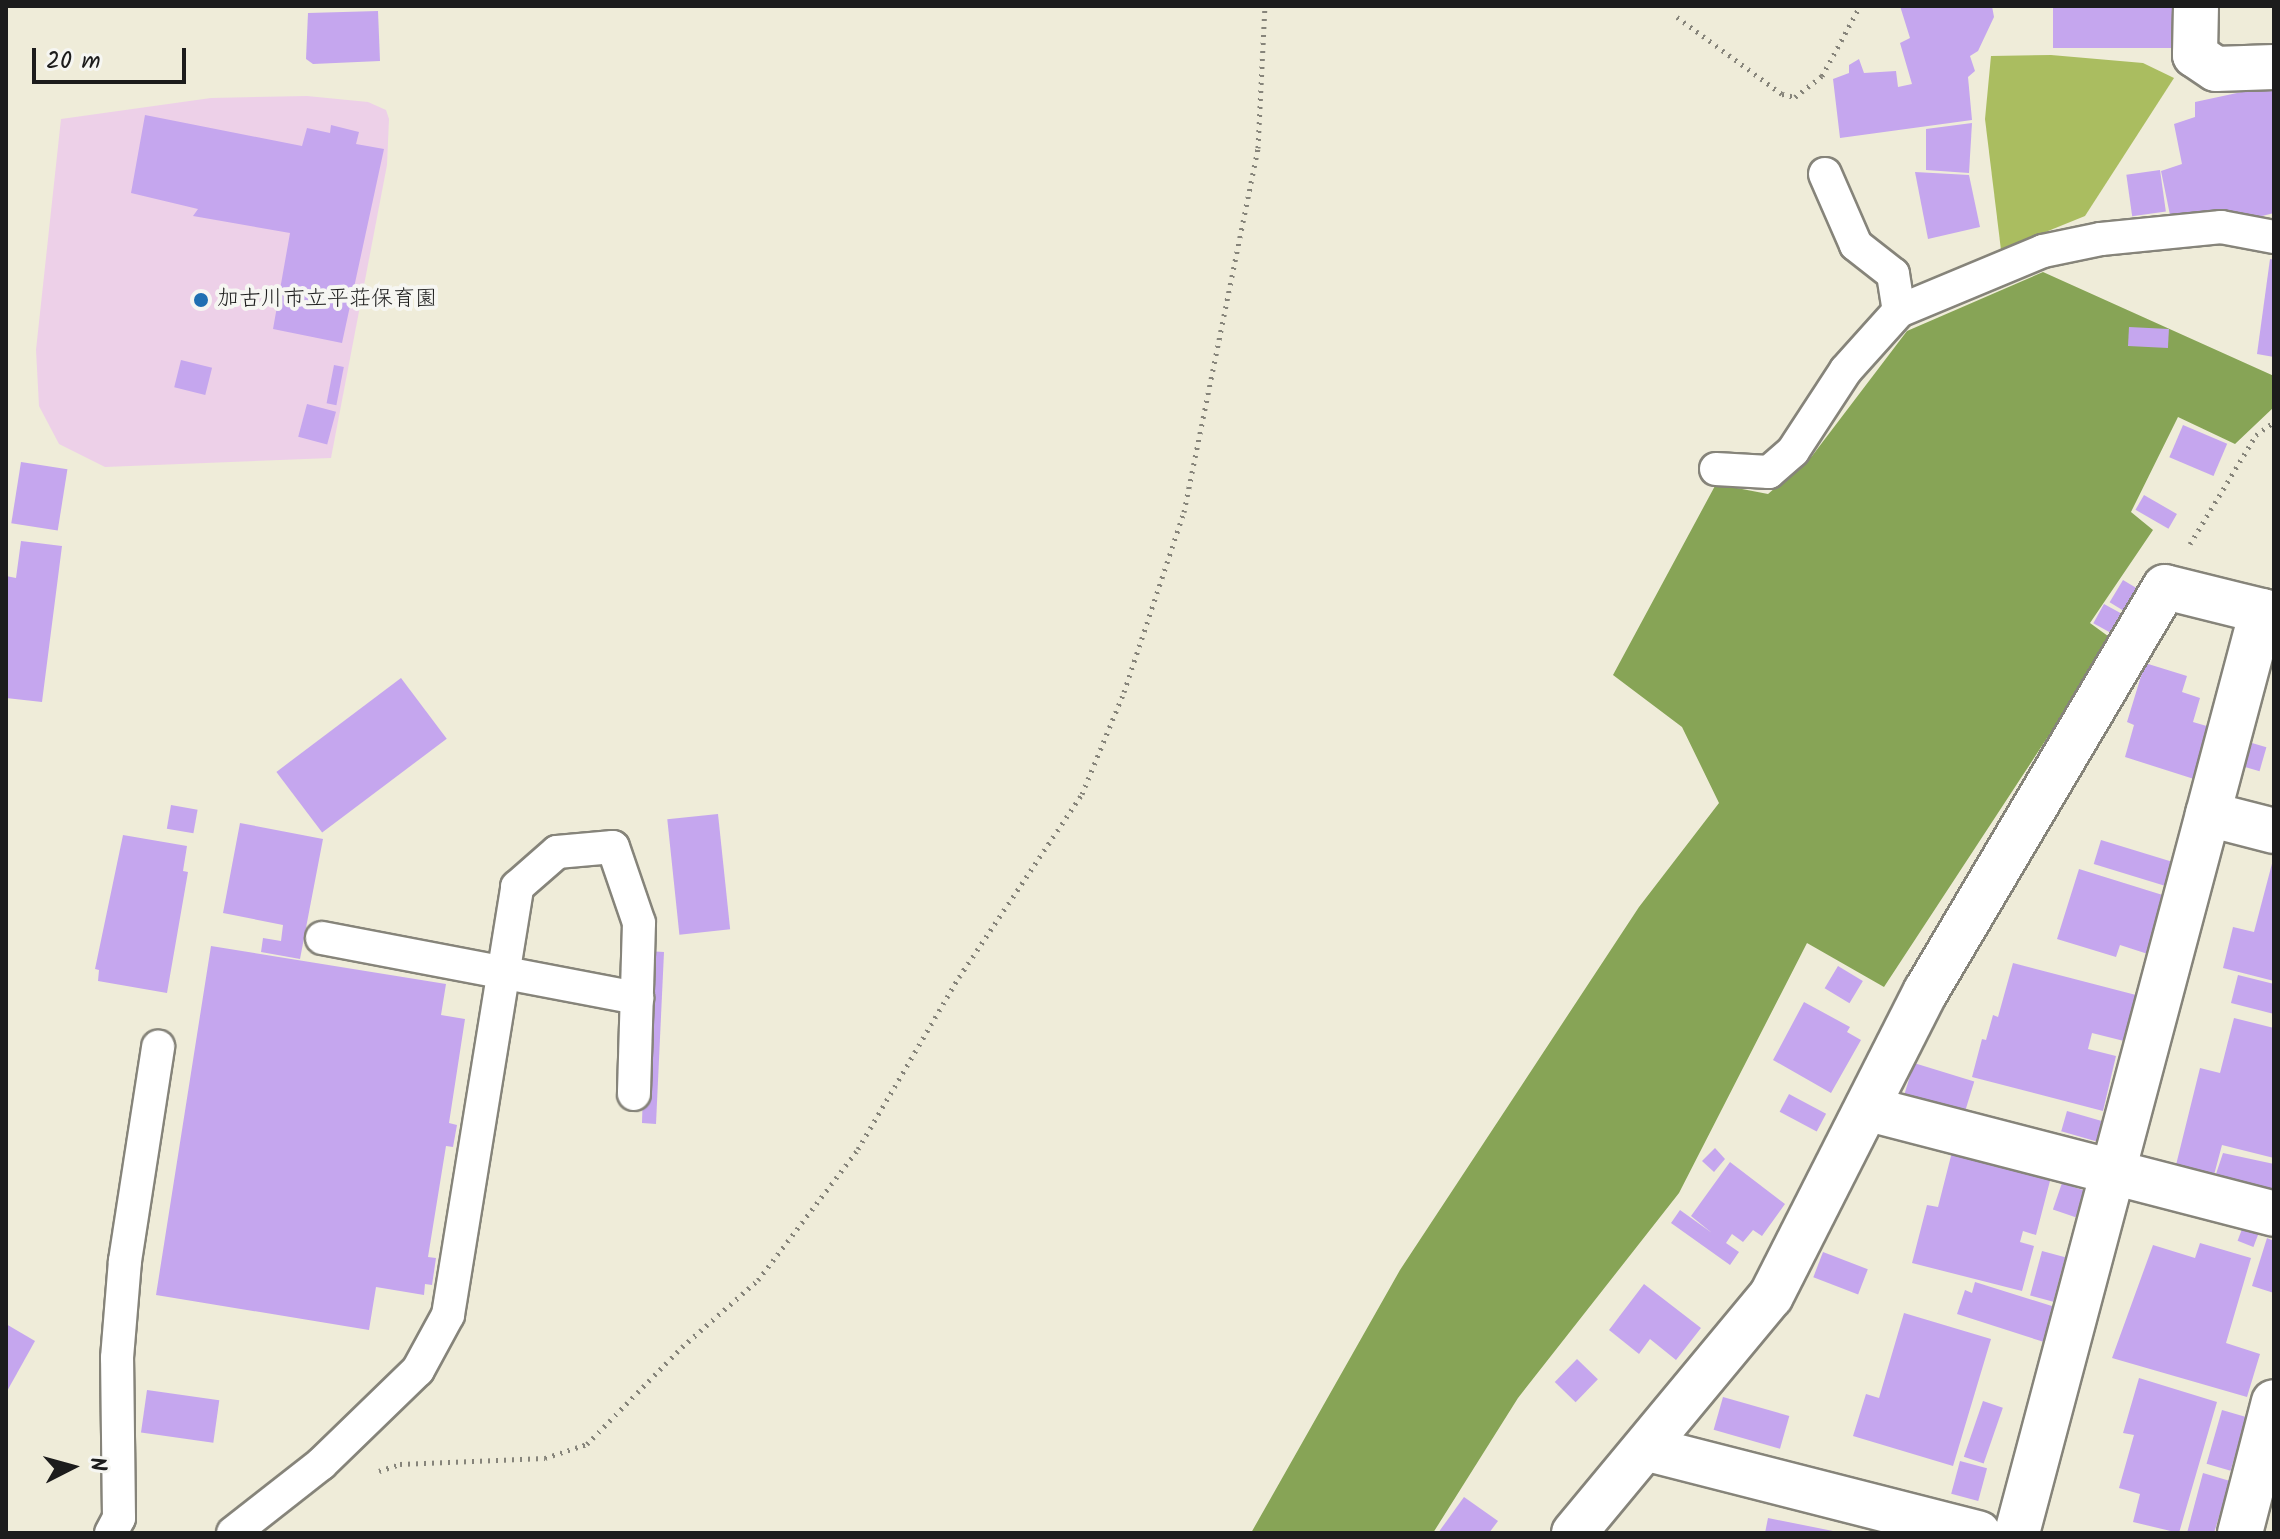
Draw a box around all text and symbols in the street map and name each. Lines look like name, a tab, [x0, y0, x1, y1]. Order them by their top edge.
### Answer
scale bar	[36, 32, 190, 82]
text: 20 m	[46, 42, 101, 81]
place label: 加古川市立平荘保育園	[217, 287, 437, 313]
marker: 加古川市立平荘保育園	[192, 291, 210, 309]
north arrow	[32, 1427, 112, 1507]
text: N	[78, 1456, 114, 1473]

